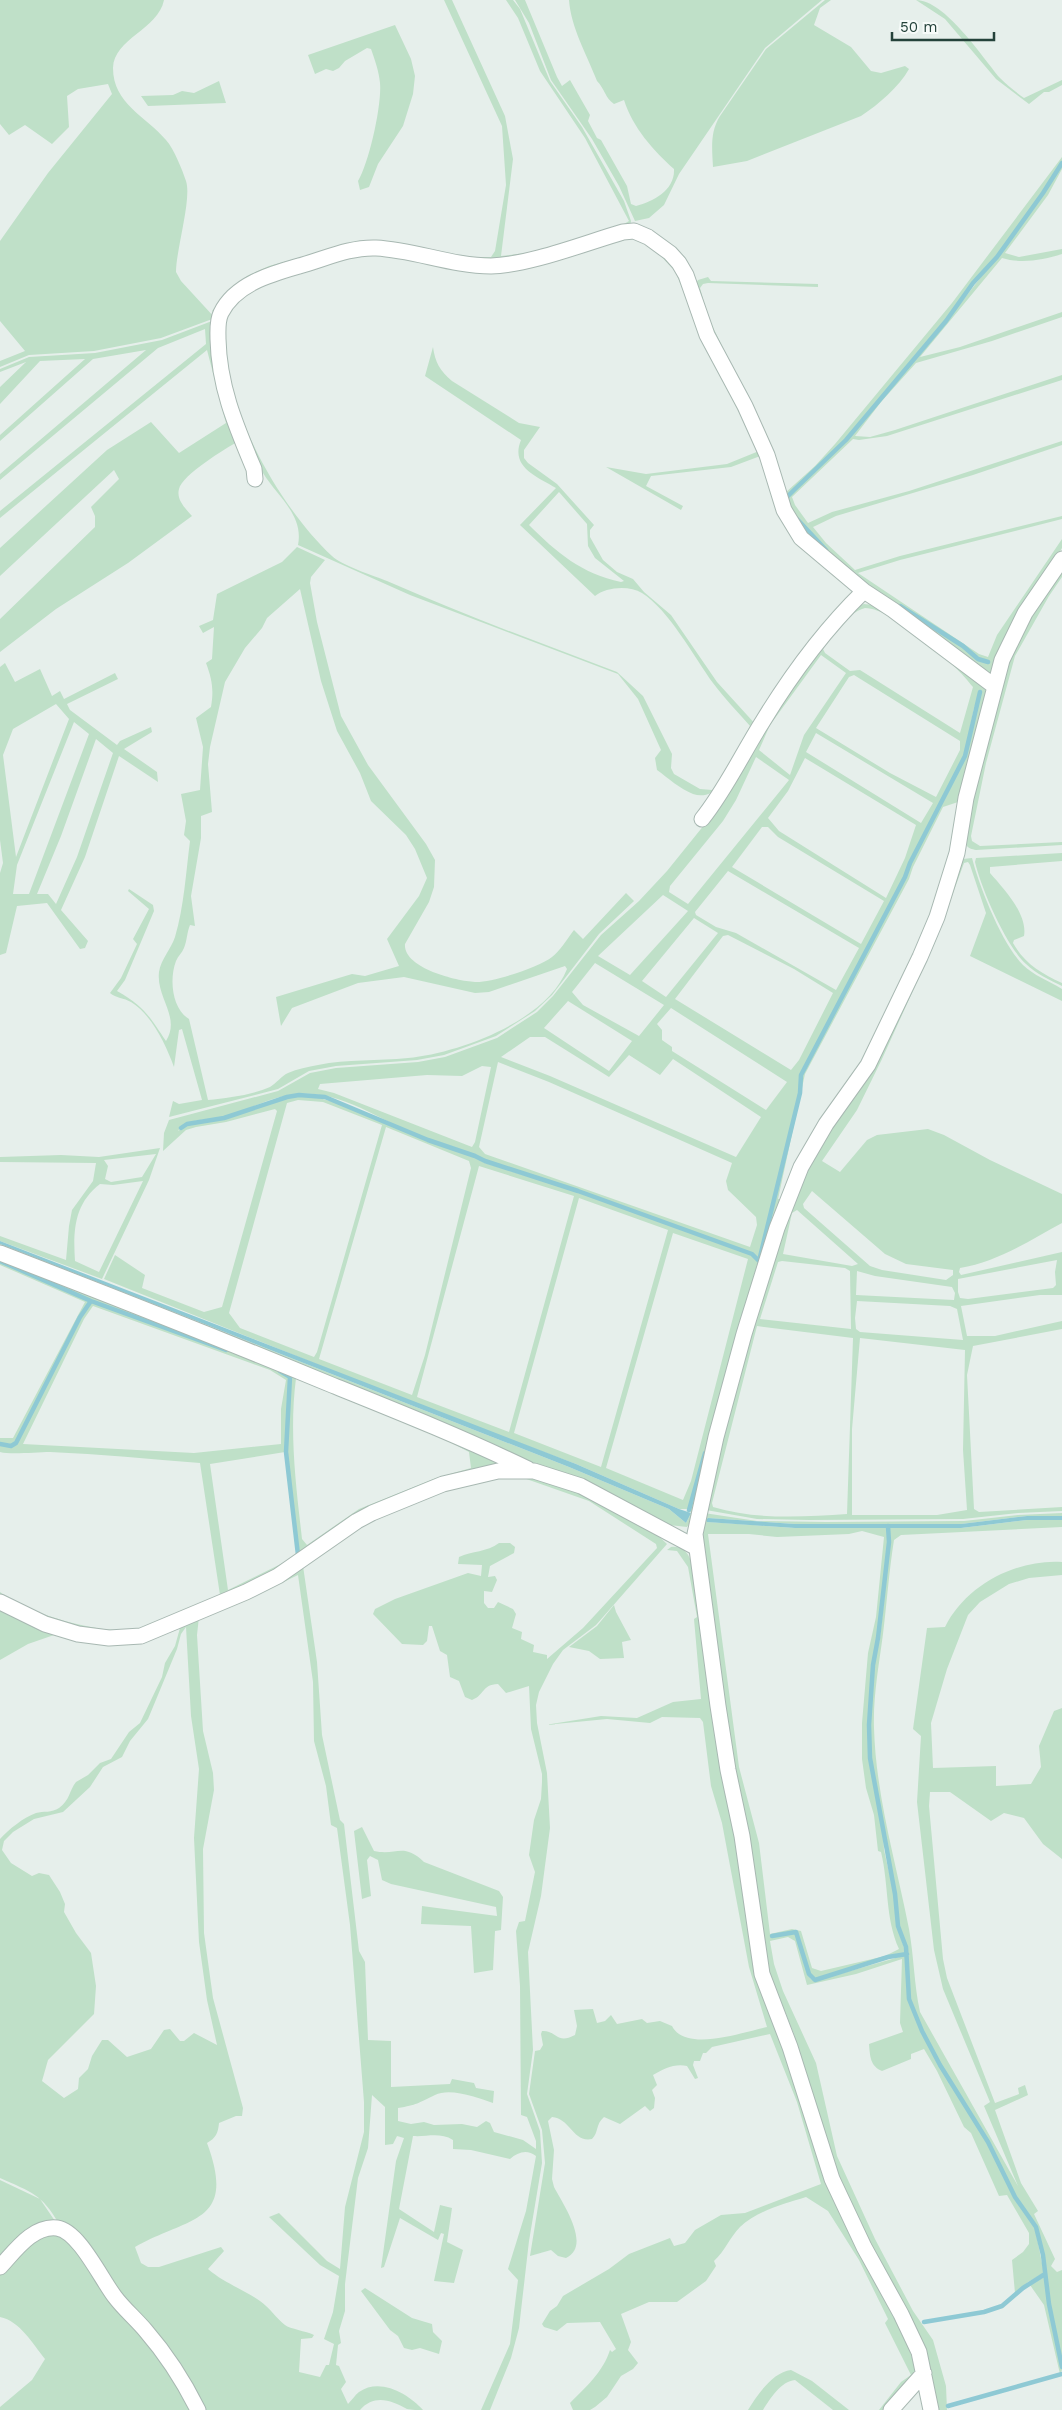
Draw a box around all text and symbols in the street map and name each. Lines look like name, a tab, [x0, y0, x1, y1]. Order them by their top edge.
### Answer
scale bar	[892, 10, 994, 42]
text: 50 m	[900, 18, 937, 36]

